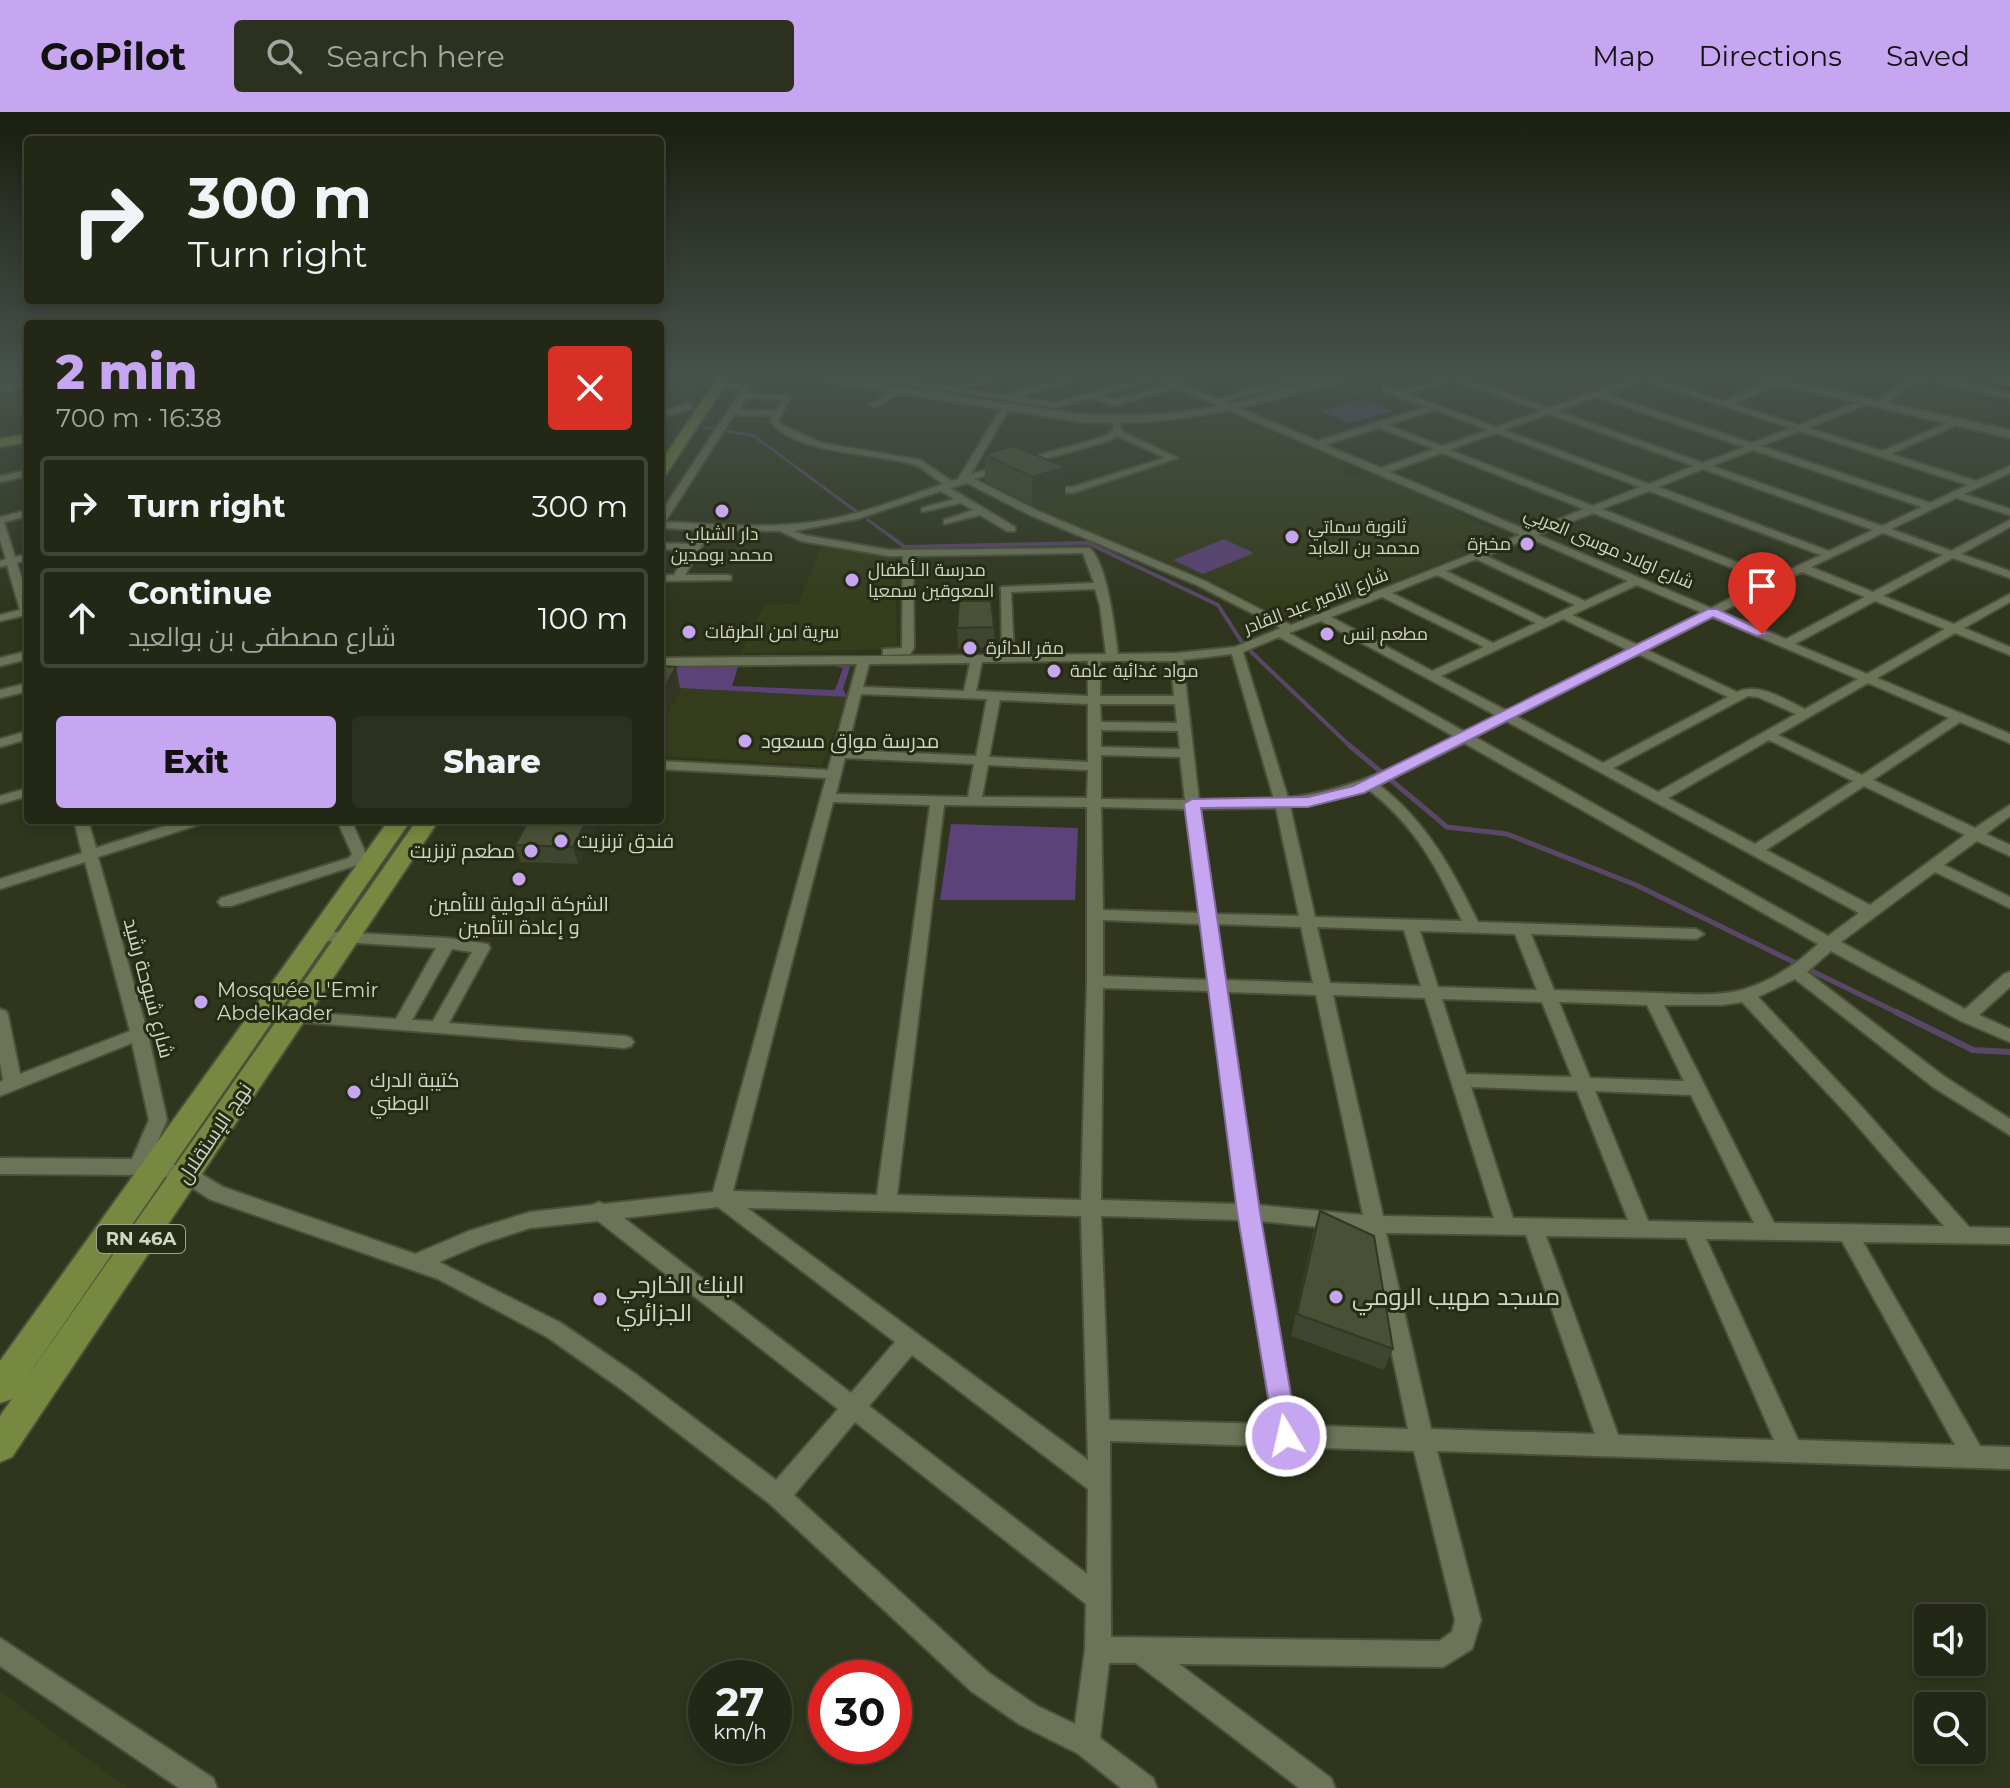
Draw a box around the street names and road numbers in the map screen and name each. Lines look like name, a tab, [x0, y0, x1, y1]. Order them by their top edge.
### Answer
street label: شارع اولاد موسى العربي	[1520, 502, 1697, 597]
street label: شارع الأمير عبد القادر	[1240, 563, 1392, 640]
street label: شارع شبوحة رشيد	[117, 915, 179, 1061]
street label: نهج الإستقلال	[171, 1078, 258, 1189]
road number: RN 46A	[97, 1225, 185, 1253]

